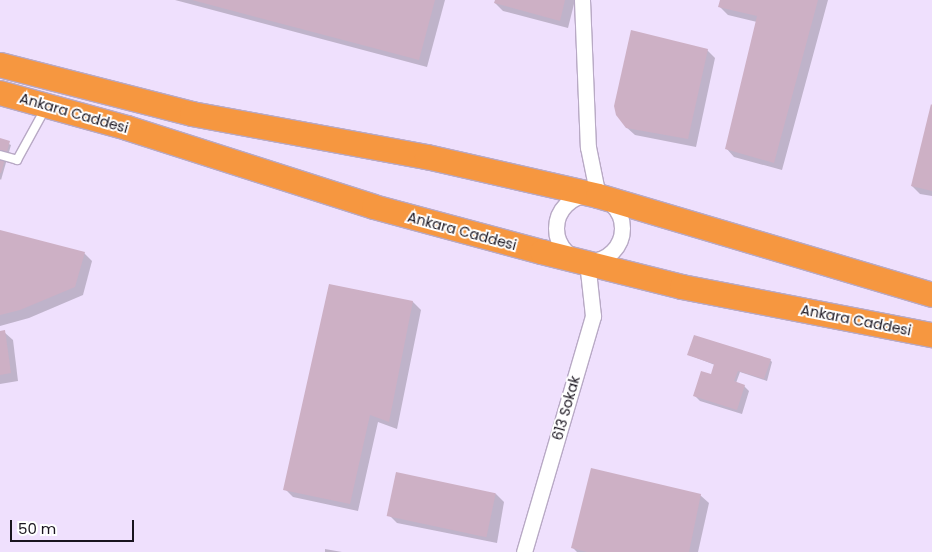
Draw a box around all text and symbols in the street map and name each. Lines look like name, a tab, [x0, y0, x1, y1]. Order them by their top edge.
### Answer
street label: Ankara Caddesi	[18, 89, 130, 137]
street label: Ankara Caddesi	[406, 208, 518, 254]
street label: Ankara Caddesi	[799, 301, 913, 339]
street label: 613 Sokak	[549, 374, 583, 442]
scale bar	[12, 510, 136, 542]
text: 50 m	[18, 518, 56, 539]

